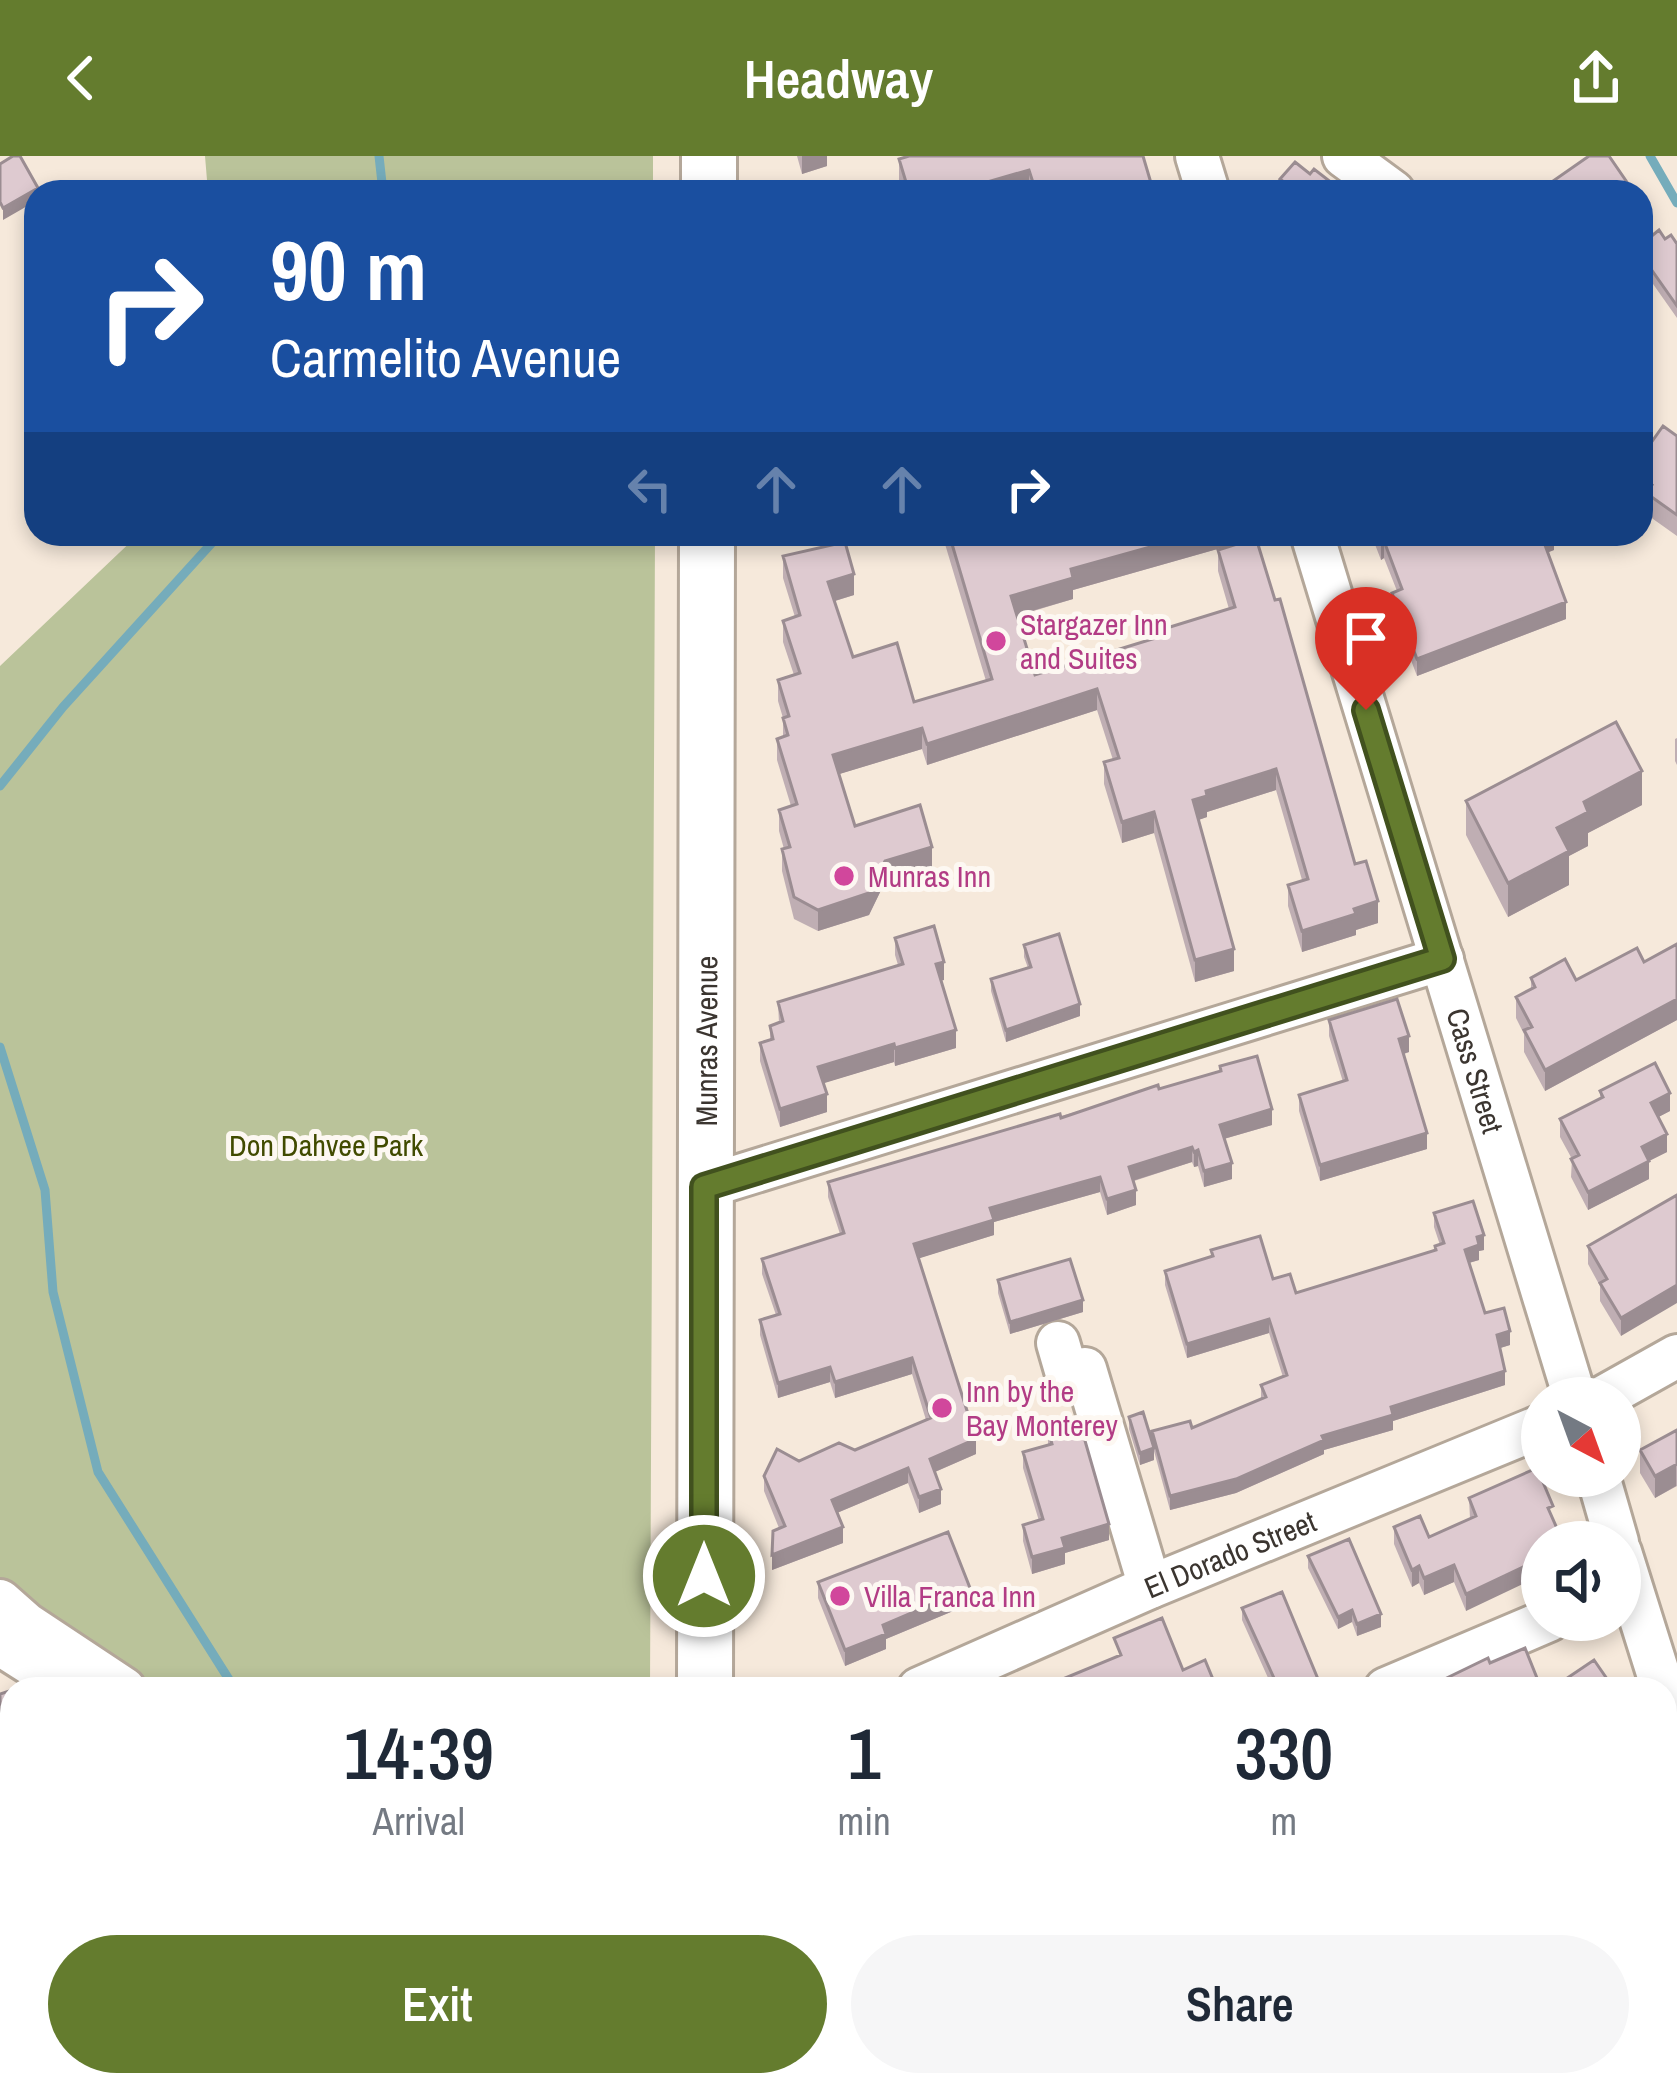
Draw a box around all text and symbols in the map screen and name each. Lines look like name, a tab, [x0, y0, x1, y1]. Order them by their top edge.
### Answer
text: Headway	[744, 42, 933, 115]
icon: back	[48, 45, 114, 111]
icon: share	[1563, 45, 1629, 111]
text: 90 m	[270, 213, 427, 326]
icon: right	[72, 228, 228, 384]
text: Carmelito Avenue	[270, 321, 621, 394]
icon: left	[617, 456, 683, 522]
icon: ahead	[743, 456, 809, 522]
icon: ahead	[869, 456, 935, 522]
icon: right	[995, 456, 1061, 522]
pin	[1315, 587, 1417, 710]
place label: Stargazer Inn and Suites	[1020, 604, 1168, 678]
icon: arrive	[1333, 605, 1399, 671]
marker: Stargazer Inn and Suites	[983, 628, 1009, 654]
place label: Munras Inn	[868, 856, 991, 896]
marker: Munras Inn	[831, 863, 857, 889]
street label: Munras Avenue	[686, 956, 726, 1126]
street label: Cass Street	[1438, 1003, 1513, 1138]
park label: Don Dahvee Park	[229, 1125, 424, 1165]
place label: Inn by the Bay Monterey	[966, 1371, 1118, 1445]
north arrow	[1521, 1377, 1641, 1497]
map controls	[1521, 1377, 1641, 1641]
marker: Inn by the Bay Monterey	[929, 1395, 955, 1421]
street label: El Dorado Street	[1138, 1501, 1322, 1607]
position arrow	[641, 1513, 767, 1639]
button: sound	[1521, 1521, 1641, 1641]
place label: Villa Franca Inn	[864, 1576, 1036, 1616]
marker: Villa Franca Inn	[827, 1583, 853, 1609]
text: 14:39	[344, 1704, 494, 1801]
text: 1	[848, 1704, 881, 1801]
text: 330	[1235, 1704, 1333, 1801]
text: Arrival	[373, 1795, 465, 1847]
text: min	[838, 1795, 891, 1847]
text: m	[1271, 1795, 1297, 1847]
button: Exit	[48, 1935, 827, 2073]
button: Share	[851, 1935, 1629, 2073]

